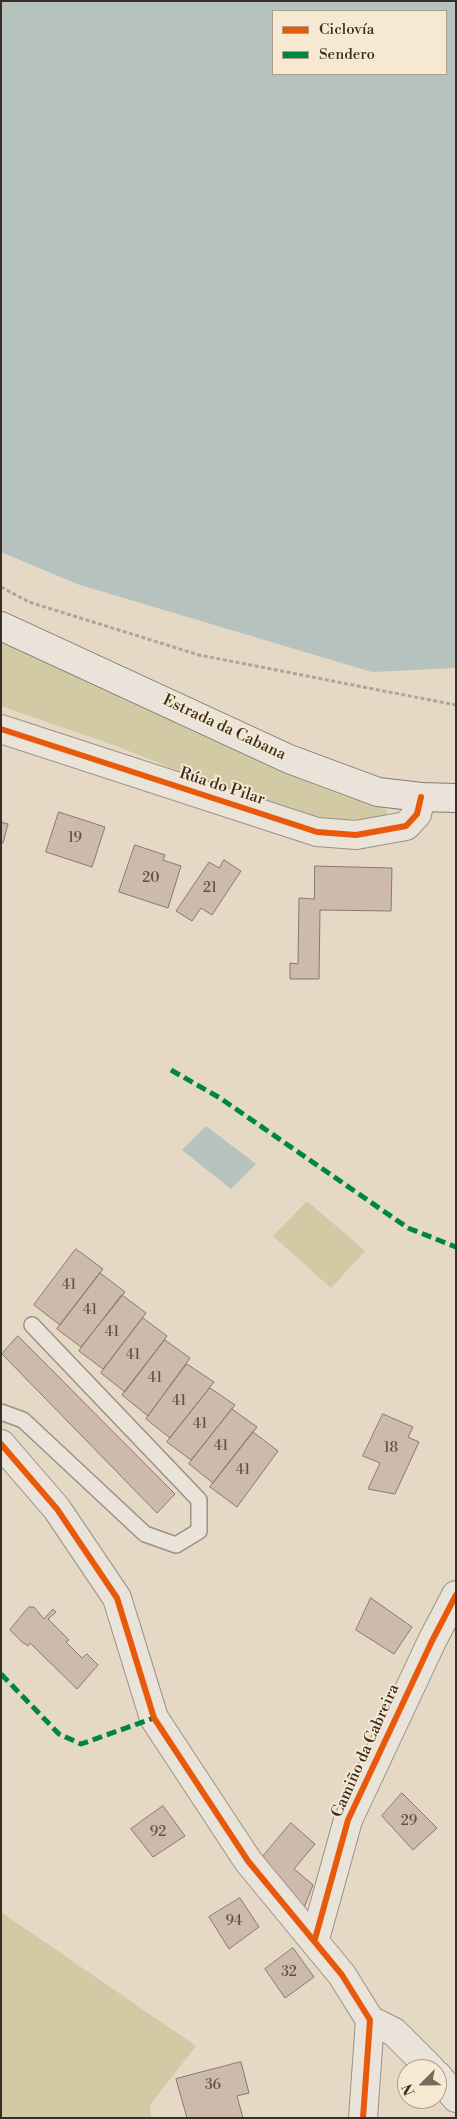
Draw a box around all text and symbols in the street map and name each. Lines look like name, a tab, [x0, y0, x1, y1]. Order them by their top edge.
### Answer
legend	[272, 10, 447, 75]
text: Ciclovía	[319, 20, 374, 39]
text: Sendero	[319, 45, 375, 64]
street label: Estrada da Cabana	[159, 691, 289, 765]
street label: Rúa do Pilar	[177, 764, 267, 810]
house number: 19	[68, 831, 82, 847]
house number: 20	[142, 871, 160, 887]
house number: 21	[203, 881, 217, 897]
house number: 41	[62, 1278, 76, 1294]
house number: 41	[83, 1303, 97, 1319]
house number: 41	[105, 1325, 119, 1341]
house number: 41	[126, 1348, 140, 1364]
house number: 41	[148, 1371, 162, 1387]
house number: 41	[172, 1394, 186, 1410]
house number: 41	[193, 1417, 207, 1433]
house number: 41	[214, 1439, 228, 1455]
house number: 18	[384, 1441, 398, 1457]
house number: 41	[236, 1463, 250, 1479]
street label: Camiño da Cabreira	[328, 1681, 404, 1821]
house number: 29	[401, 1814, 417, 1830]
house number: 92	[150, 1825, 166, 1841]
house number: 94	[226, 1914, 242, 1930]
house number: 32	[281, 1965, 297, 1981]
north arrow	[397, 2059, 447, 2109]
house number: 36	[205, 2078, 221, 2094]
text: N	[399, 2081, 420, 2098]

